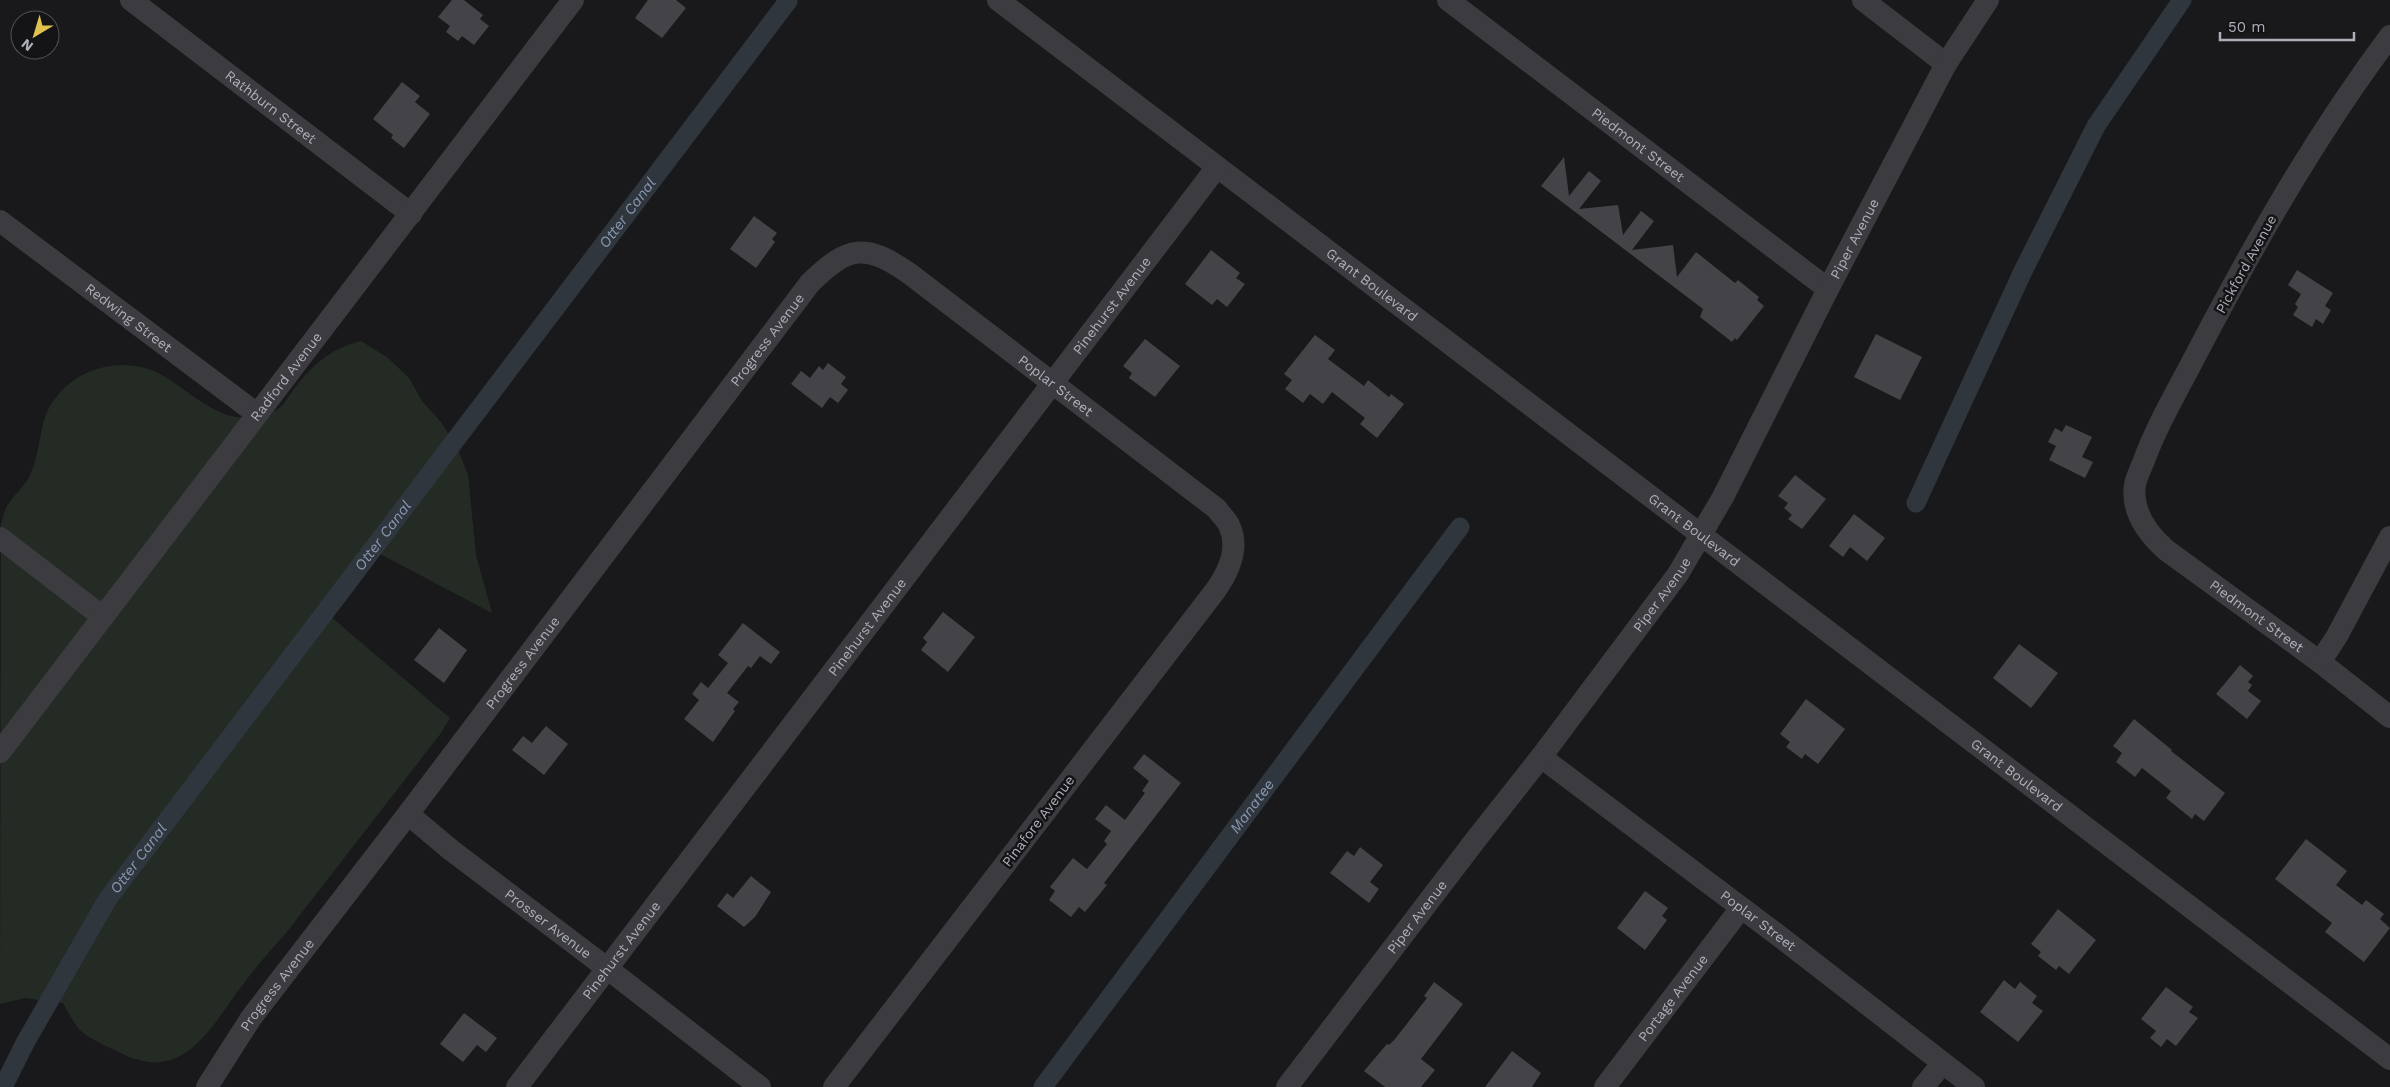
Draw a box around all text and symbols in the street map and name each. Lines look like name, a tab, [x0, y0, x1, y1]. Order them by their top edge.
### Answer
north arrow	[10, 10, 60, 60]
scale bar	[2220, 10, 2354, 42]
text: 50 m	[2228, 18, 2265, 36]
text: N	[18, 36, 36, 55]
street label: Rathburn Street	[222, 67, 320, 147]
street label: Piedmont Street	[1589, 104, 1688, 185]
water label: Otter Canal	[595, 174, 660, 252]
street label: Piper Avenue	[1827, 196, 1882, 282]
street label: Pickford Avenue	[2212, 212, 2280, 316]
street label: Grant Boulevard	[1323, 245, 1421, 324]
street label: Pinehurst Avenue	[1069, 253, 1154, 358]
street label: Redwing Street	[82, 280, 175, 356]
street label: Progress Avenue	[727, 290, 807, 389]
street label: Radford Avenue	[247, 329, 325, 424]
street label: Poplar Street	[1015, 352, 1097, 419]
street label: Grant Boulevard	[1646, 490, 1743, 570]
water label: Otter Canal	[351, 497, 416, 574]
street label: Piper Avenue	[1630, 554, 1694, 635]
street label: Pinehurst Avenue	[825, 575, 909, 679]
street label: Piedmont Street	[2207, 577, 2307, 656]
street label: Progress Avenue	[482, 613, 563, 712]
street label: Grant Boulevard	[1968, 735, 2066, 815]
street label: Pinafore Avenue	[999, 772, 1077, 870]
water label: Manatee	[1226, 776, 1278, 837]
water label: Otter Canal	[106, 820, 171, 897]
street label: Piper Avenue	[1384, 877, 1450, 957]
street label: Prosser Avenue	[502, 886, 595, 962]
street label: Poplar Street	[1718, 887, 1799, 954]
street label: Pinehurst Avenue	[579, 898, 663, 1002]
street label: Progress Avenue	[237, 935, 317, 1034]
street label: Portage Avenue	[1635, 951, 1711, 1045]

